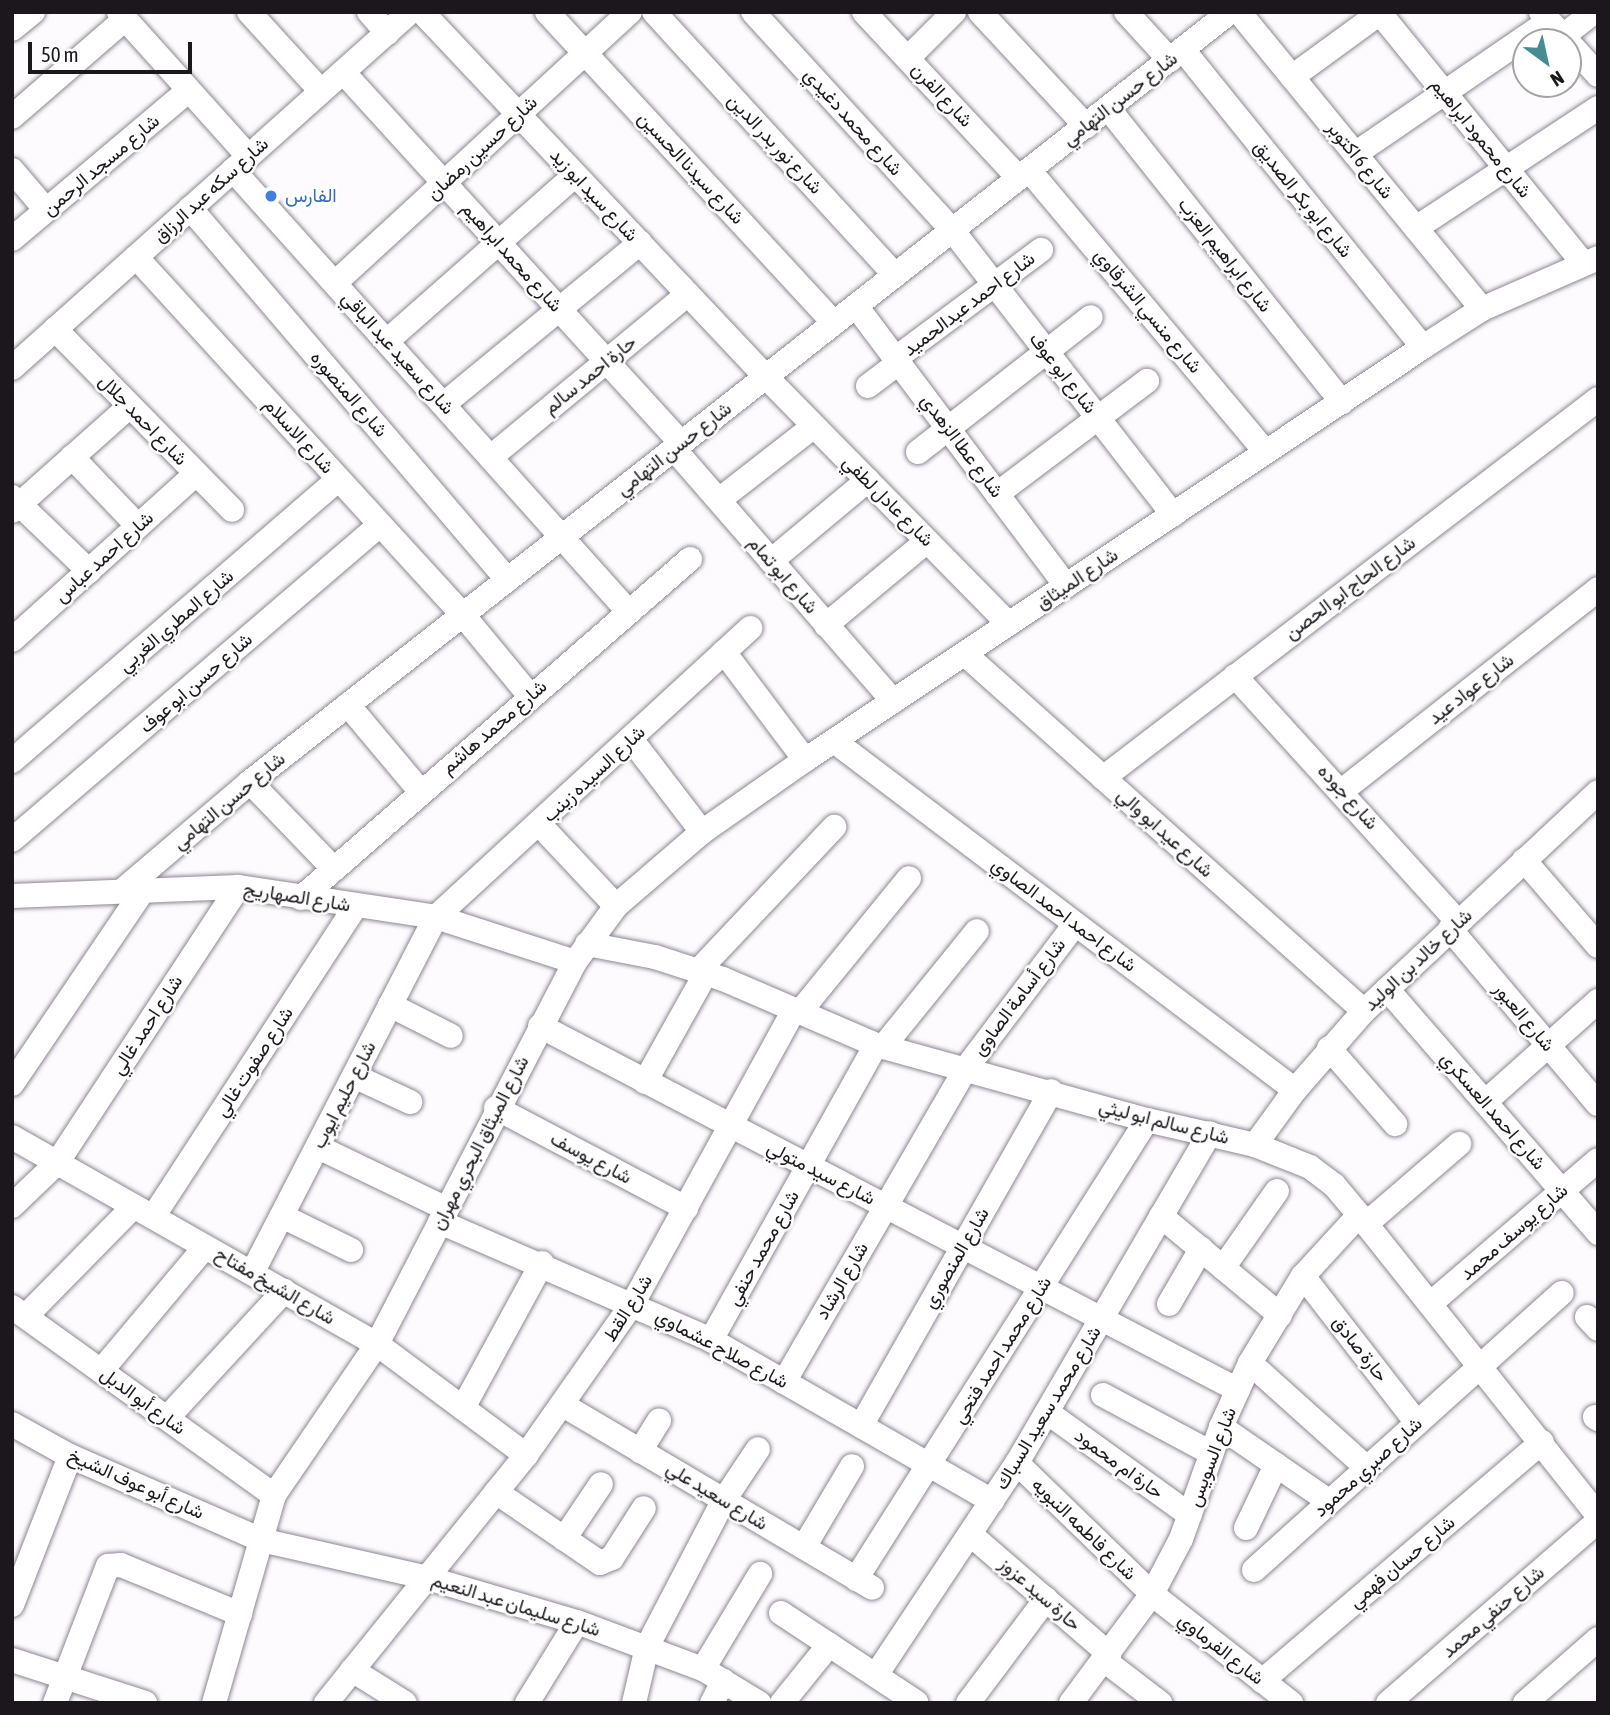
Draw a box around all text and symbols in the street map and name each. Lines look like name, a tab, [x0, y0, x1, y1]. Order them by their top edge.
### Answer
scale bar	[32, 28, 196, 72]
north arrow	[1512, 28, 1582, 98]
text: 50 m	[41, 42, 79, 66]
street label: شارع حسن التهامي	[1058, 47, 1182, 151]
street label: شارع الفرن	[906, 58, 978, 132]
street label: شارع محمد دغيدي	[799, 64, 907, 180]
text: N	[1547, 67, 1568, 91]
street label: شارع محمود ابراهيم	[1426, 73, 1536, 203]
street label: شارع نور بدر الدين	[723, 89, 827, 199]
street label: شارع حسين رمضان	[422, 91, 542, 205]
street label: شارع سيدنا الحسين	[633, 107, 749, 229]
street label: شارع مسجد الرحمن	[38, 109, 164, 221]
street label: شارع 6 اكتوبر	[1322, 117, 1398, 203]
street label: شارع سكه عبد الرزاق	[149, 132, 273, 248]
street label: شارع ابو بكر الصديق	[1249, 136, 1357, 262]
street label: شارع سيد ابو زيد	[545, 144, 643, 246]
place label: الفارس	[285, 185, 337, 207]
marker: الفارس	[263, 188, 279, 204]
street label: شارع ابراهيم العزب	[1173, 193, 1277, 317]
street label: شارع محمد ابراهيم	[457, 197, 567, 317]
street label: شارع منسي الشرقاوي	[1089, 244, 1207, 378]
street label: شارع احمد عبدالحميد	[899, 247, 1039, 361]
street label: شارع سعيد عبد الباقي	[337, 287, 459, 419]
street label: شارع ابو عوف	[1024, 328, 1102, 418]
street label: حارة احمد سالم	[539, 331, 641, 419]
street label: شارع المنصوره	[305, 346, 393, 442]
street label: شارع احمد جلال	[94, 370, 192, 470]
street label: شارع عطا الزهدي	[916, 390, 1008, 502]
street label: شارع الاسلام	[259, 394, 339, 478]
street label: شارع حسن التهامي	[612, 397, 736, 501]
street label: شارع عادل لطفي	[838, 451, 938, 551]
street label: شارع احمد عباس	[50, 507, 158, 607]
street label: شارع الحاج ابو الحصن	[1280, 531, 1420, 645]
street label: شارع ابو تمام	[743, 532, 823, 618]
street label: شارع الميثاق	[1032, 543, 1122, 615]
street label: شارع المطري الغربي	[114, 565, 238, 677]
street label: شارع حسن ابو عوف	[135, 628, 257, 738]
street label: شارع عواد عيد	[1424, 649, 1518, 729]
street label: شارع محمد هاشم	[436, 675, 552, 779]
street label: شارع السيده زينب	[538, 721, 650, 827]
street label: شارع حسن التهامي	[168, 747, 290, 855]
street label: شارع جوده	[1313, 760, 1383, 834]
street label: شارع عيد ابو والي	[1112, 784, 1218, 882]
street label: شارع احمد احمد الصاوي	[987, 853, 1141, 977]
street label: شارع الصهاريج	[242, 877, 352, 917]
street label: شارع خالد بن الوليد	[1359, 904, 1477, 1016]
street label: شارع أسامة الصاوى	[968, 934, 1070, 1060]
street label: شارع احمد غالي	[106, 971, 188, 1079]
street label: شارع العبور	[1489, 978, 1559, 1056]
street label: شارع صفوت غالي	[210, 1003, 298, 1121]
street label: شارع حليم ايوب	[307, 1037, 381, 1153]
street label: شارع احمد العسكري	[1436, 1047, 1550, 1175]
street label: شارع الميثاق البحري مهران	[426, 1052, 534, 1234]
street label: شارع سالم ابو ليثي	[1096, 1095, 1232, 1149]
street label: شارع يوسف	[546, 1127, 636, 1189]
street label: شارع سيد متولي	[763, 1136, 879, 1210]
street label: شارع يوسف محمد	[1455, 1179, 1573, 1285]
street label: شارع محمد حنفي	[722, 1186, 804, 1310]
street label: شارع المنصوري	[918, 1204, 994, 1312]
street label: شارع الرشاد	[811, 1238, 873, 1324]
street label: شارع الشيخ مفتاح	[211, 1242, 339, 1330]
street label: شارع القط	[599, 1270, 657, 1346]
street label: شارع محمد احمد فتحي	[948, 1272, 1056, 1428]
street label: شارع صلاح عشماوي	[652, 1304, 792, 1394]
street label: حارة صادق	[1327, 1312, 1393, 1386]
street label: شارع محمد سعيد السباك	[990, 1322, 1106, 1494]
street label: شارع أبو الدبل	[96, 1362, 190, 1440]
street label: شارع السويس	[1183, 1404, 1241, 1510]
street label: شارع صبري محمود	[1309, 1412, 1427, 1522]
street label: حارة ام محمود	[1070, 1424, 1168, 1504]
street label: شارع أبو عوف الشيخ	[65, 1444, 207, 1524]
street label: شارع سعيد علي	[662, 1457, 772, 1535]
street label: شارع فاطمه النبويه	[1027, 1473, 1141, 1585]
street label: شارع حسان فهمي	[1344, 1511, 1460, 1613]
street label: حارة سيد عزوز	[995, 1552, 1085, 1636]
street label: شارع حنفي محمد	[1437, 1561, 1549, 1663]
street label: شارع سليمان عبد النعيم	[429, 1568, 603, 1642]
street label: شارع الفرماوي	[1173, 1608, 1269, 1690]

